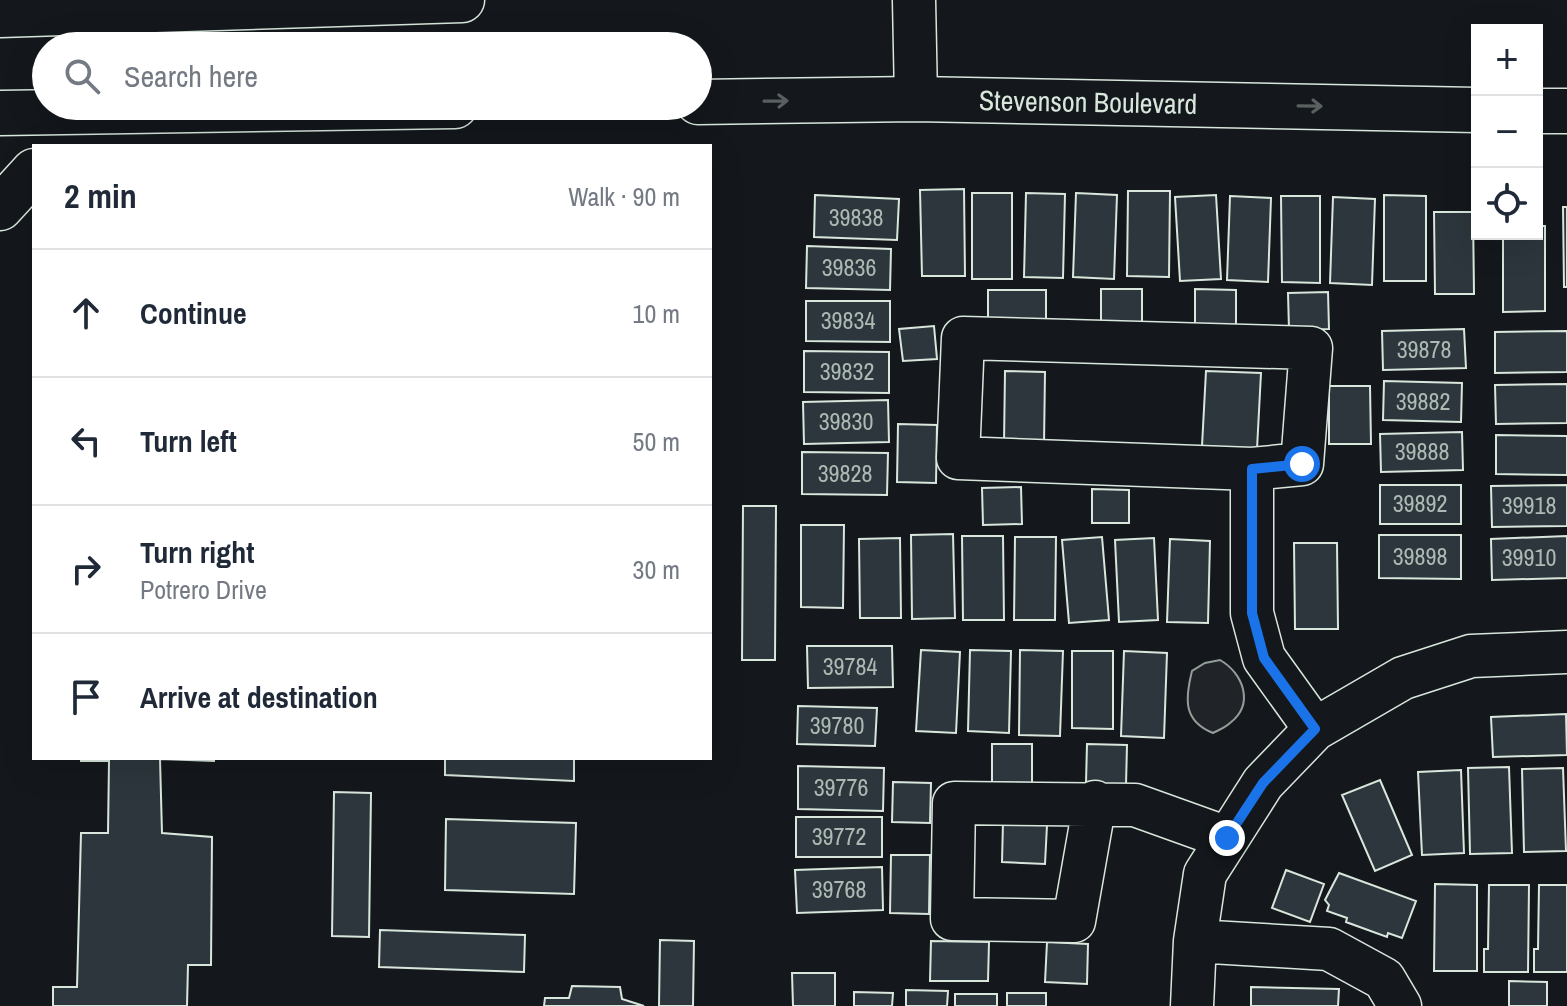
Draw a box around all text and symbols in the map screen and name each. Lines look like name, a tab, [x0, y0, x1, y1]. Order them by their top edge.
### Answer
map controls	[1471, 24, 1543, 240]
button: +	[1471, 24, 1543, 96]
search box	[32, 32, 712, 120]
icon: search	[60, 54, 104, 98]
text: Search here	[124, 56, 258, 96]
street label: Stevenson Boulevard	[979, 81, 1197, 123]
one-way arrow	[762, 94, 789, 109]
button: −	[1471, 96, 1543, 168]
one-way arrow	[1296, 99, 1323, 114]
button: locate	[1471, 168, 1543, 240]
text: 2 min	[64, 173, 137, 219]
text: Walk · 90 m	[568, 179, 680, 214]
house number: 39838	[829, 201, 883, 233]
house number: 39836	[822, 251, 876, 283]
icon: ahead	[64, 291, 108, 335]
text: Continue	[140, 293, 247, 333]
text: 10 m	[633, 296, 680, 331]
house number: 39834	[821, 304, 875, 336]
house number: 39878	[1397, 333, 1451, 365]
house number: 39832	[820, 355, 874, 387]
house number: 39882	[1396, 385, 1450, 417]
house number: 39830	[819, 405, 873, 437]
icon: left	[64, 419, 108, 463]
text: Turn left	[140, 421, 237, 461]
text: 50 m	[633, 424, 680, 459]
house number: 39888	[1395, 435, 1449, 467]
route start	[1284, 446, 1320, 482]
house number: 39828	[818, 457, 872, 489]
house number: 39892	[1393, 487, 1447, 519]
house number: 39918	[1502, 489, 1556, 521]
text: Turn right	[140, 532, 254, 572]
house number: 39898	[1393, 540, 1447, 572]
house number: 39910	[1502, 541, 1556, 573]
icon: right	[64, 547, 108, 591]
text: 30 m	[633, 552, 680, 587]
text: Potrero Drive	[140, 572, 267, 607]
house number: 39784	[823, 650, 877, 682]
icon: arrive	[64, 675, 108, 719]
text: Arrive at destination	[140, 677, 378, 717]
house number: 39780	[810, 709, 864, 741]
house number: 39776	[814, 771, 868, 803]
house number: 39772	[812, 820, 866, 852]
route end	[1209, 820, 1245, 856]
house number: 39768	[812, 873, 866, 905]

